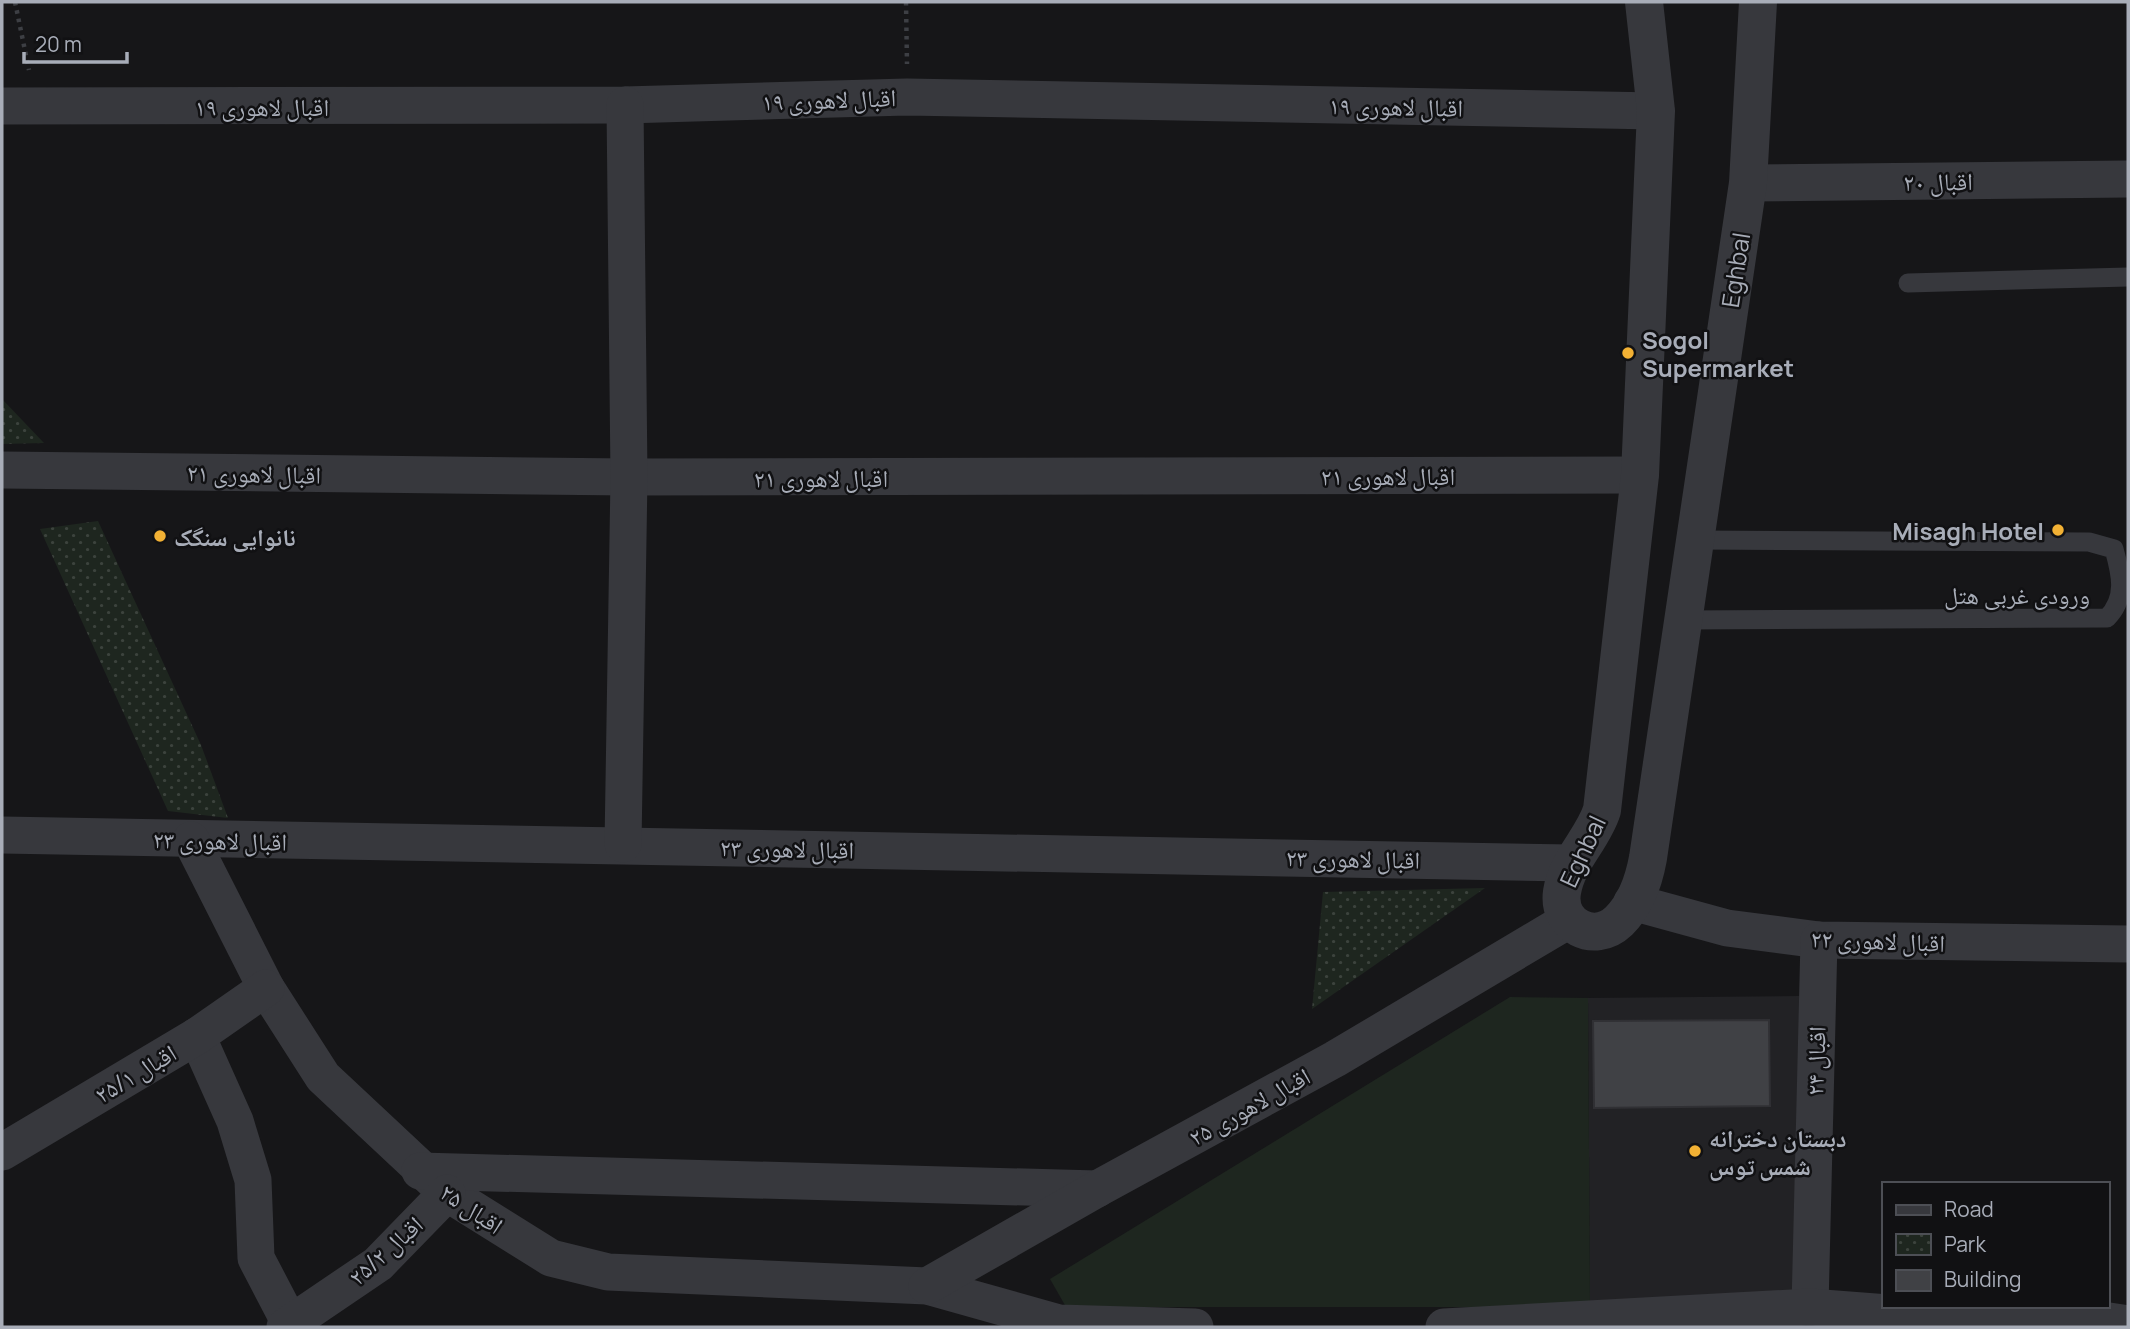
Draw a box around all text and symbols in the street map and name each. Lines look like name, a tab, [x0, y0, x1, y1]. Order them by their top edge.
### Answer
scale bar	[24, 21, 128, 65]
text: 20 m	[35, 30, 82, 58]
street label: اقبال لاهوری ۱۹	[761, 80, 897, 118]
street label: اقبال لاهوری ۱۹	[1329, 88, 1463, 124]
street label: اقبال لاهوری ۱۹	[195, 90, 329, 123]
street label: اقبال ۲۰	[1903, 164, 1973, 198]
street label: Eghbal	[1713, 230, 1757, 310]
place label: Sogol Supermarket	[1642, 323, 1794, 384]
marker: Sogol Supermarket	[1620, 345, 1636, 361]
street label: اقبال لاهوری ۲۱	[187, 455, 321, 491]
street label: اقبال لاهوری ۲۱	[1321, 459, 1455, 492]
street label: اقبال لاهوری ۲۱	[754, 461, 888, 494]
place label: Misagh Hotel	[1892, 514, 2044, 547]
place label: نانوایی سنگک	[174, 520, 296, 553]
marker: Misagh Hotel	[2050, 522, 2066, 538]
marker: نانوایی سنگک	[152, 528, 168, 544]
street label: ورودی غربی هتل	[1944, 578, 2090, 611]
street label: Eghbal	[1551, 810, 1613, 892]
street label: اقبال لاهوری ۲۳	[153, 822, 287, 858]
street label: اقبال لاهوری ۲۳	[720, 830, 854, 866]
street label: اقبال لاهوری ۲۳	[1286, 840, 1420, 876]
street label: اقبال لاهوری ۲۲	[1810, 921, 1946, 959]
street label: اقبال ۲۴	[1797, 1026, 1833, 1096]
street label: اقبال ۲۵/۱	[88, 1036, 182, 1110]
street label: اقبال لاهوری ۲۵	[1182, 1059, 1316, 1153]
place label: دبستان دخترانه شمس توس	[1709, 1121, 1846, 1182]
marker: دبستان دخترانه شمس توس	[1687, 1143, 1703, 1159]
street label: اقبال ۲۵	[434, 1175, 510, 1241]
legend	[1882, 1182, 2109, 1308]
text: Road	[1944, 1195, 1994, 1223]
street label: اقبال ۲۵/۲	[341, 1208, 429, 1292]
text: Park	[1944, 1230, 1986, 1258]
text: Building	[1944, 1265, 2021, 1293]

